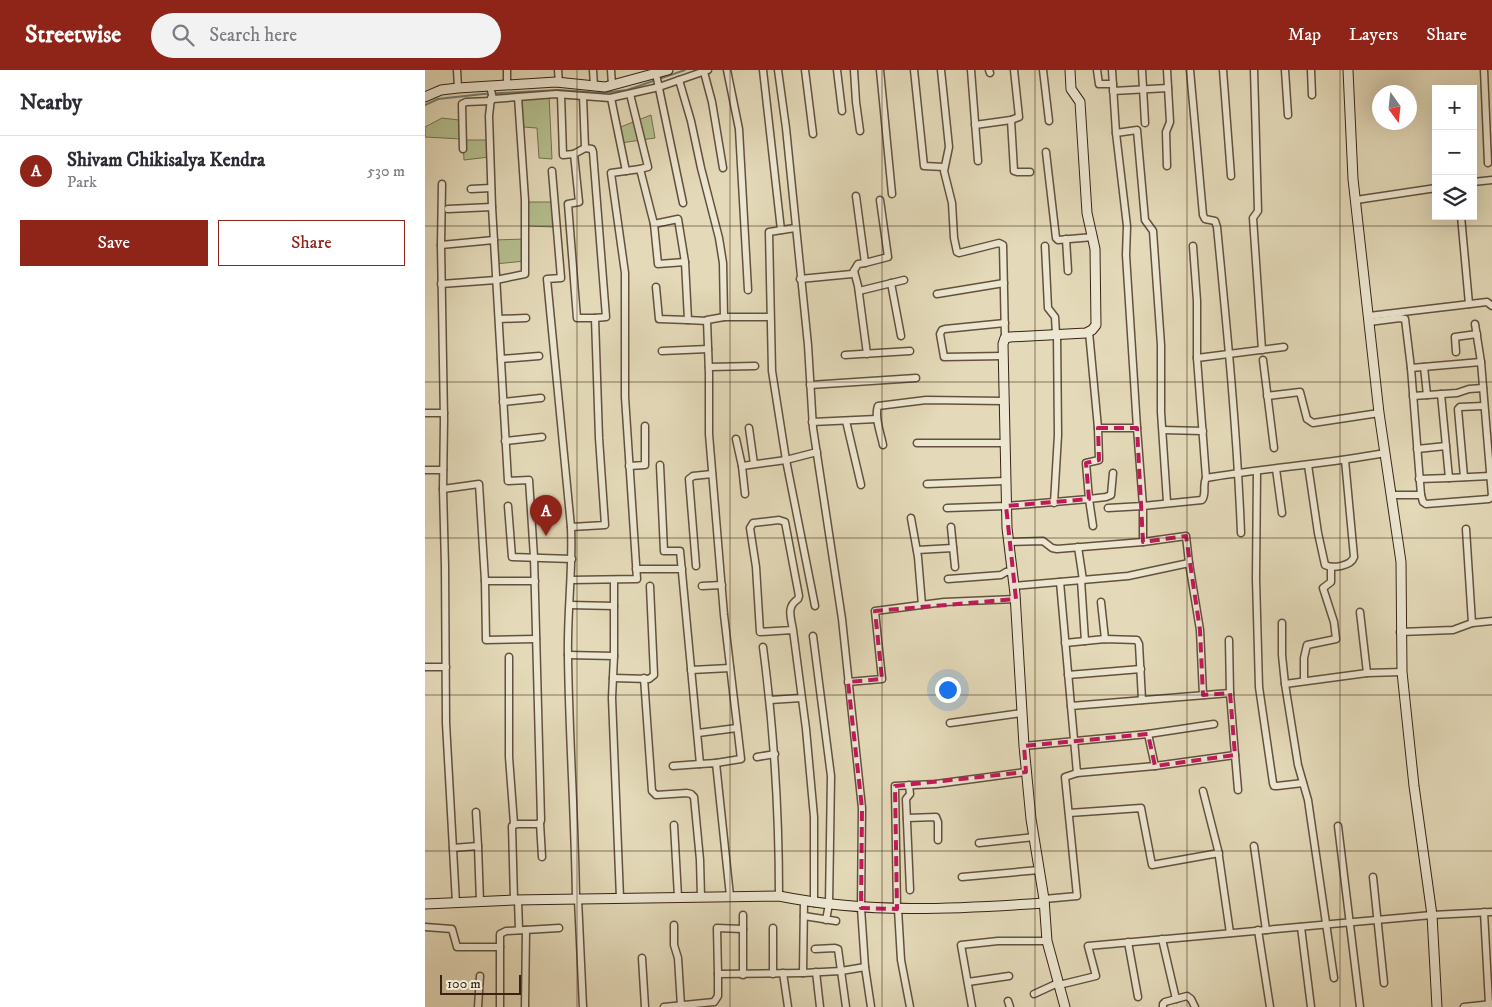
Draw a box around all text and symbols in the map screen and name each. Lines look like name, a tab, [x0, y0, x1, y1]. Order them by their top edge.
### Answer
search box	[151, 13, 501, 58]
text: Streetwise	[25, 20, 121, 50]
icon: search	[169, 21, 197, 49]
text: Search here	[209, 24, 297, 47]
text: Map	[1288, 24, 1321, 46]
text: Layers	[1349, 24, 1398, 46]
text: Share	[1426, 24, 1467, 46]
north arrow	[1372, 85, 1417, 130]
map controls	[1432, 85, 1477, 220]
button: +	[1432, 85, 1477, 130]
text: Nearby	[20, 90, 82, 116]
button: −	[1432, 130, 1477, 175]
text: Shivam Chikisalya Kendra	[67, 149, 265, 172]
text: A	[31, 161, 41, 181]
text: 530 m	[367, 161, 405, 181]
text: Park	[67, 172, 97, 192]
button: layers	[1432, 175, 1477, 220]
button: Save	[20, 220, 208, 266]
button: Share	[218, 220, 405, 266]
pin: A	[530, 495, 562, 536]
your location	[935, 677, 961, 703]
scale bar	[440, 972, 521, 995]
text: 100 m	[447, 975, 481, 993]

